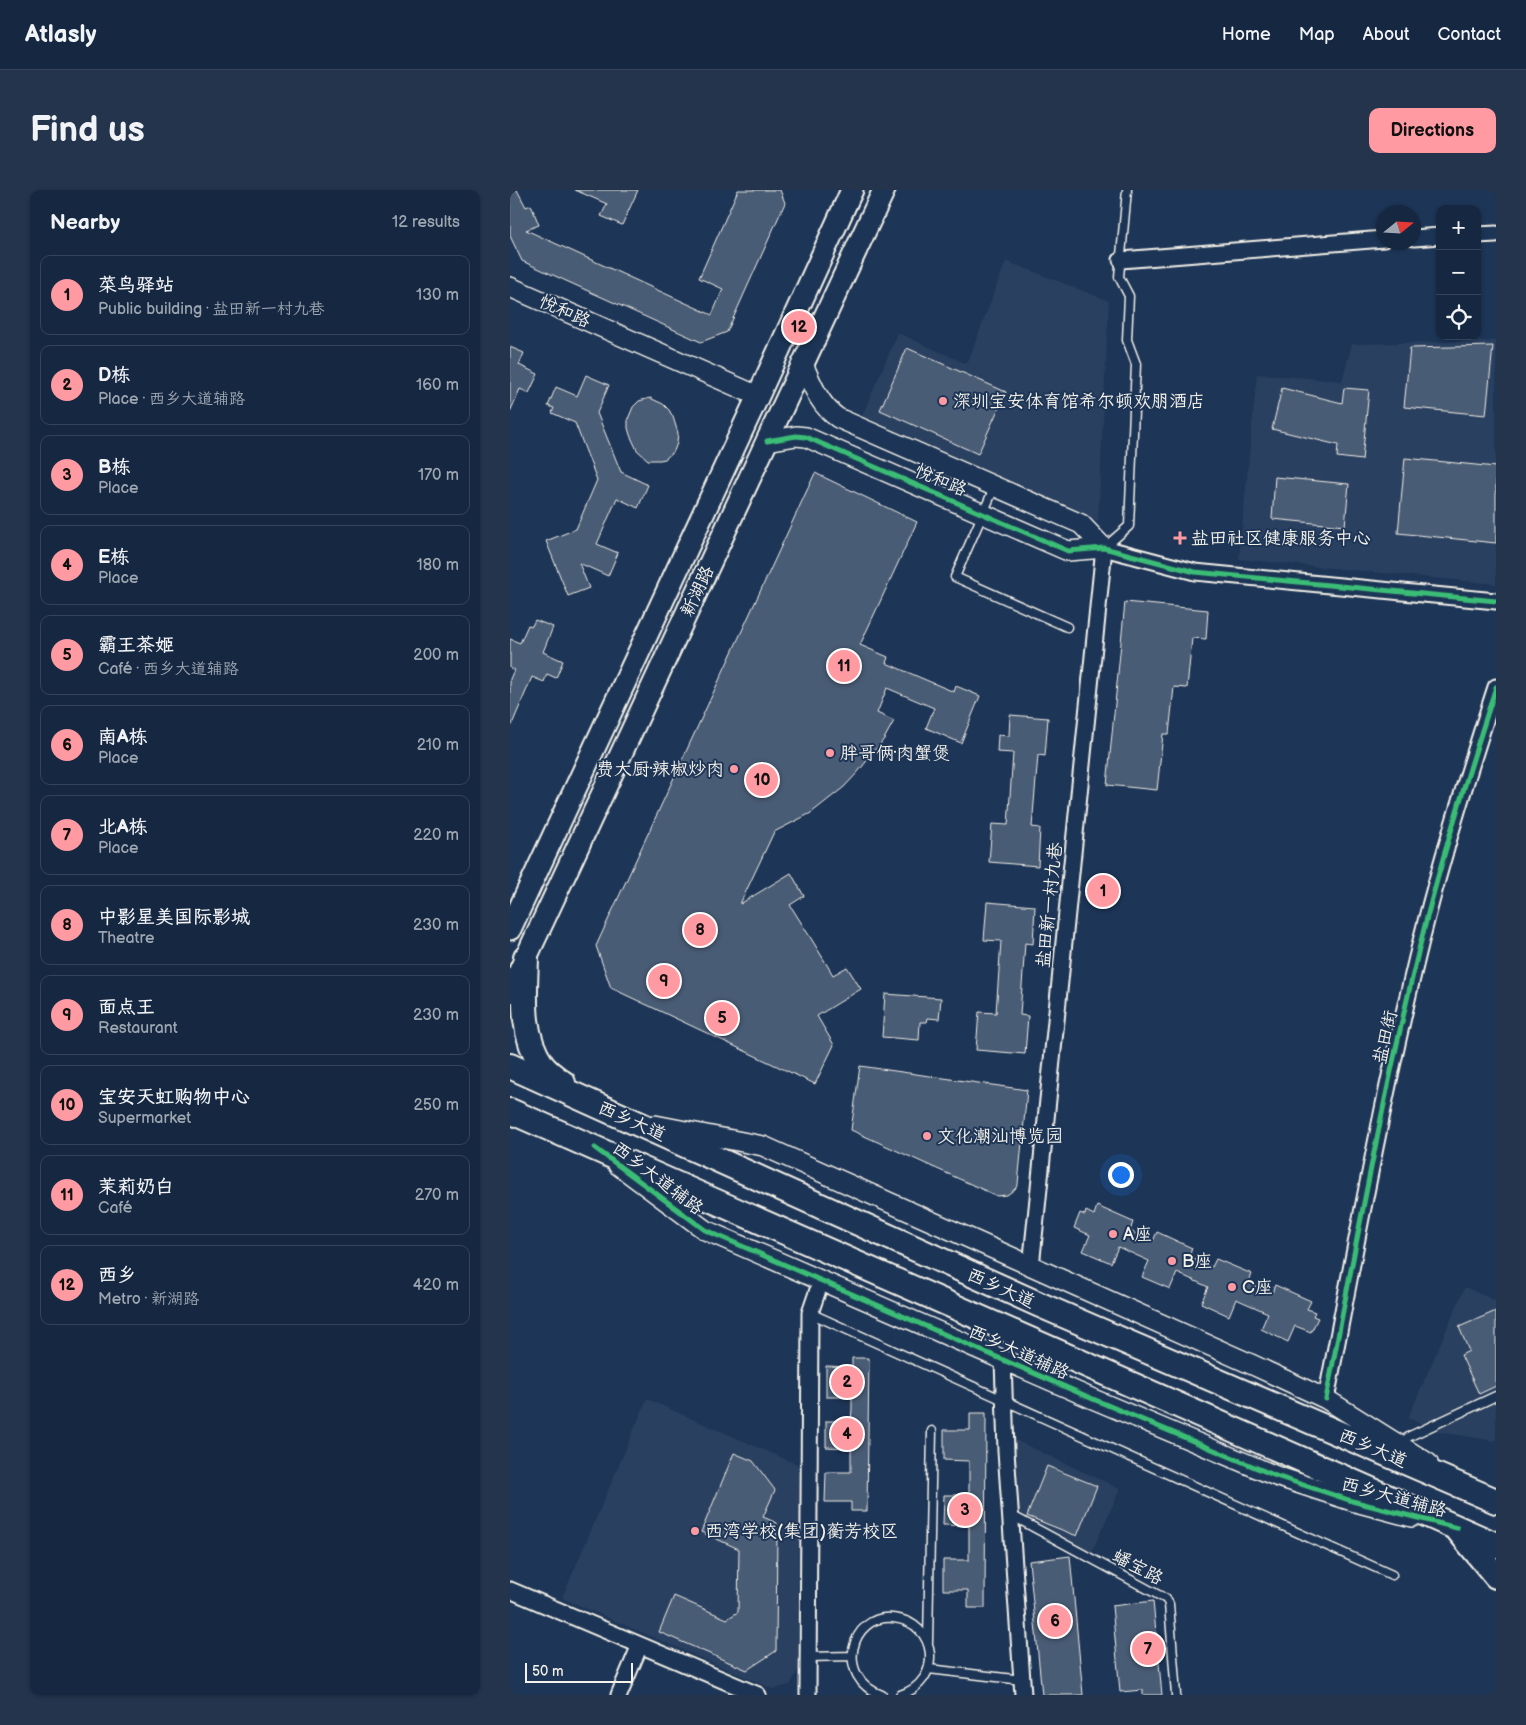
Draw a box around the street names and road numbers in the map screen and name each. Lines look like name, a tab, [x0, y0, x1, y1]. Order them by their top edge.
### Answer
street label: 悦和路	[536, 291, 594, 332]
street label: 悦和路	[912, 460, 970, 501]
street label: 新湖路	[677, 562, 718, 620]
street label: 盐田新一村九巷	[1032, 841, 1067, 969]
street label: 盐田街	[1369, 1008, 1402, 1066]
street label: 西乡大道	[595, 1097, 669, 1146]
street label: 西乡大道辅路	[608, 1138, 707, 1219]
street label: 西乡大道	[964, 1264, 1038, 1313]
street label: 西乡大道辅路	[965, 1321, 1072, 1384]
street label: 西乡大道	[1336, 1425, 1410, 1472]
street label: 西乡大道辅路	[1339, 1473, 1449, 1522]
street label: 蟠宝路	[1109, 1545, 1167, 1589]

